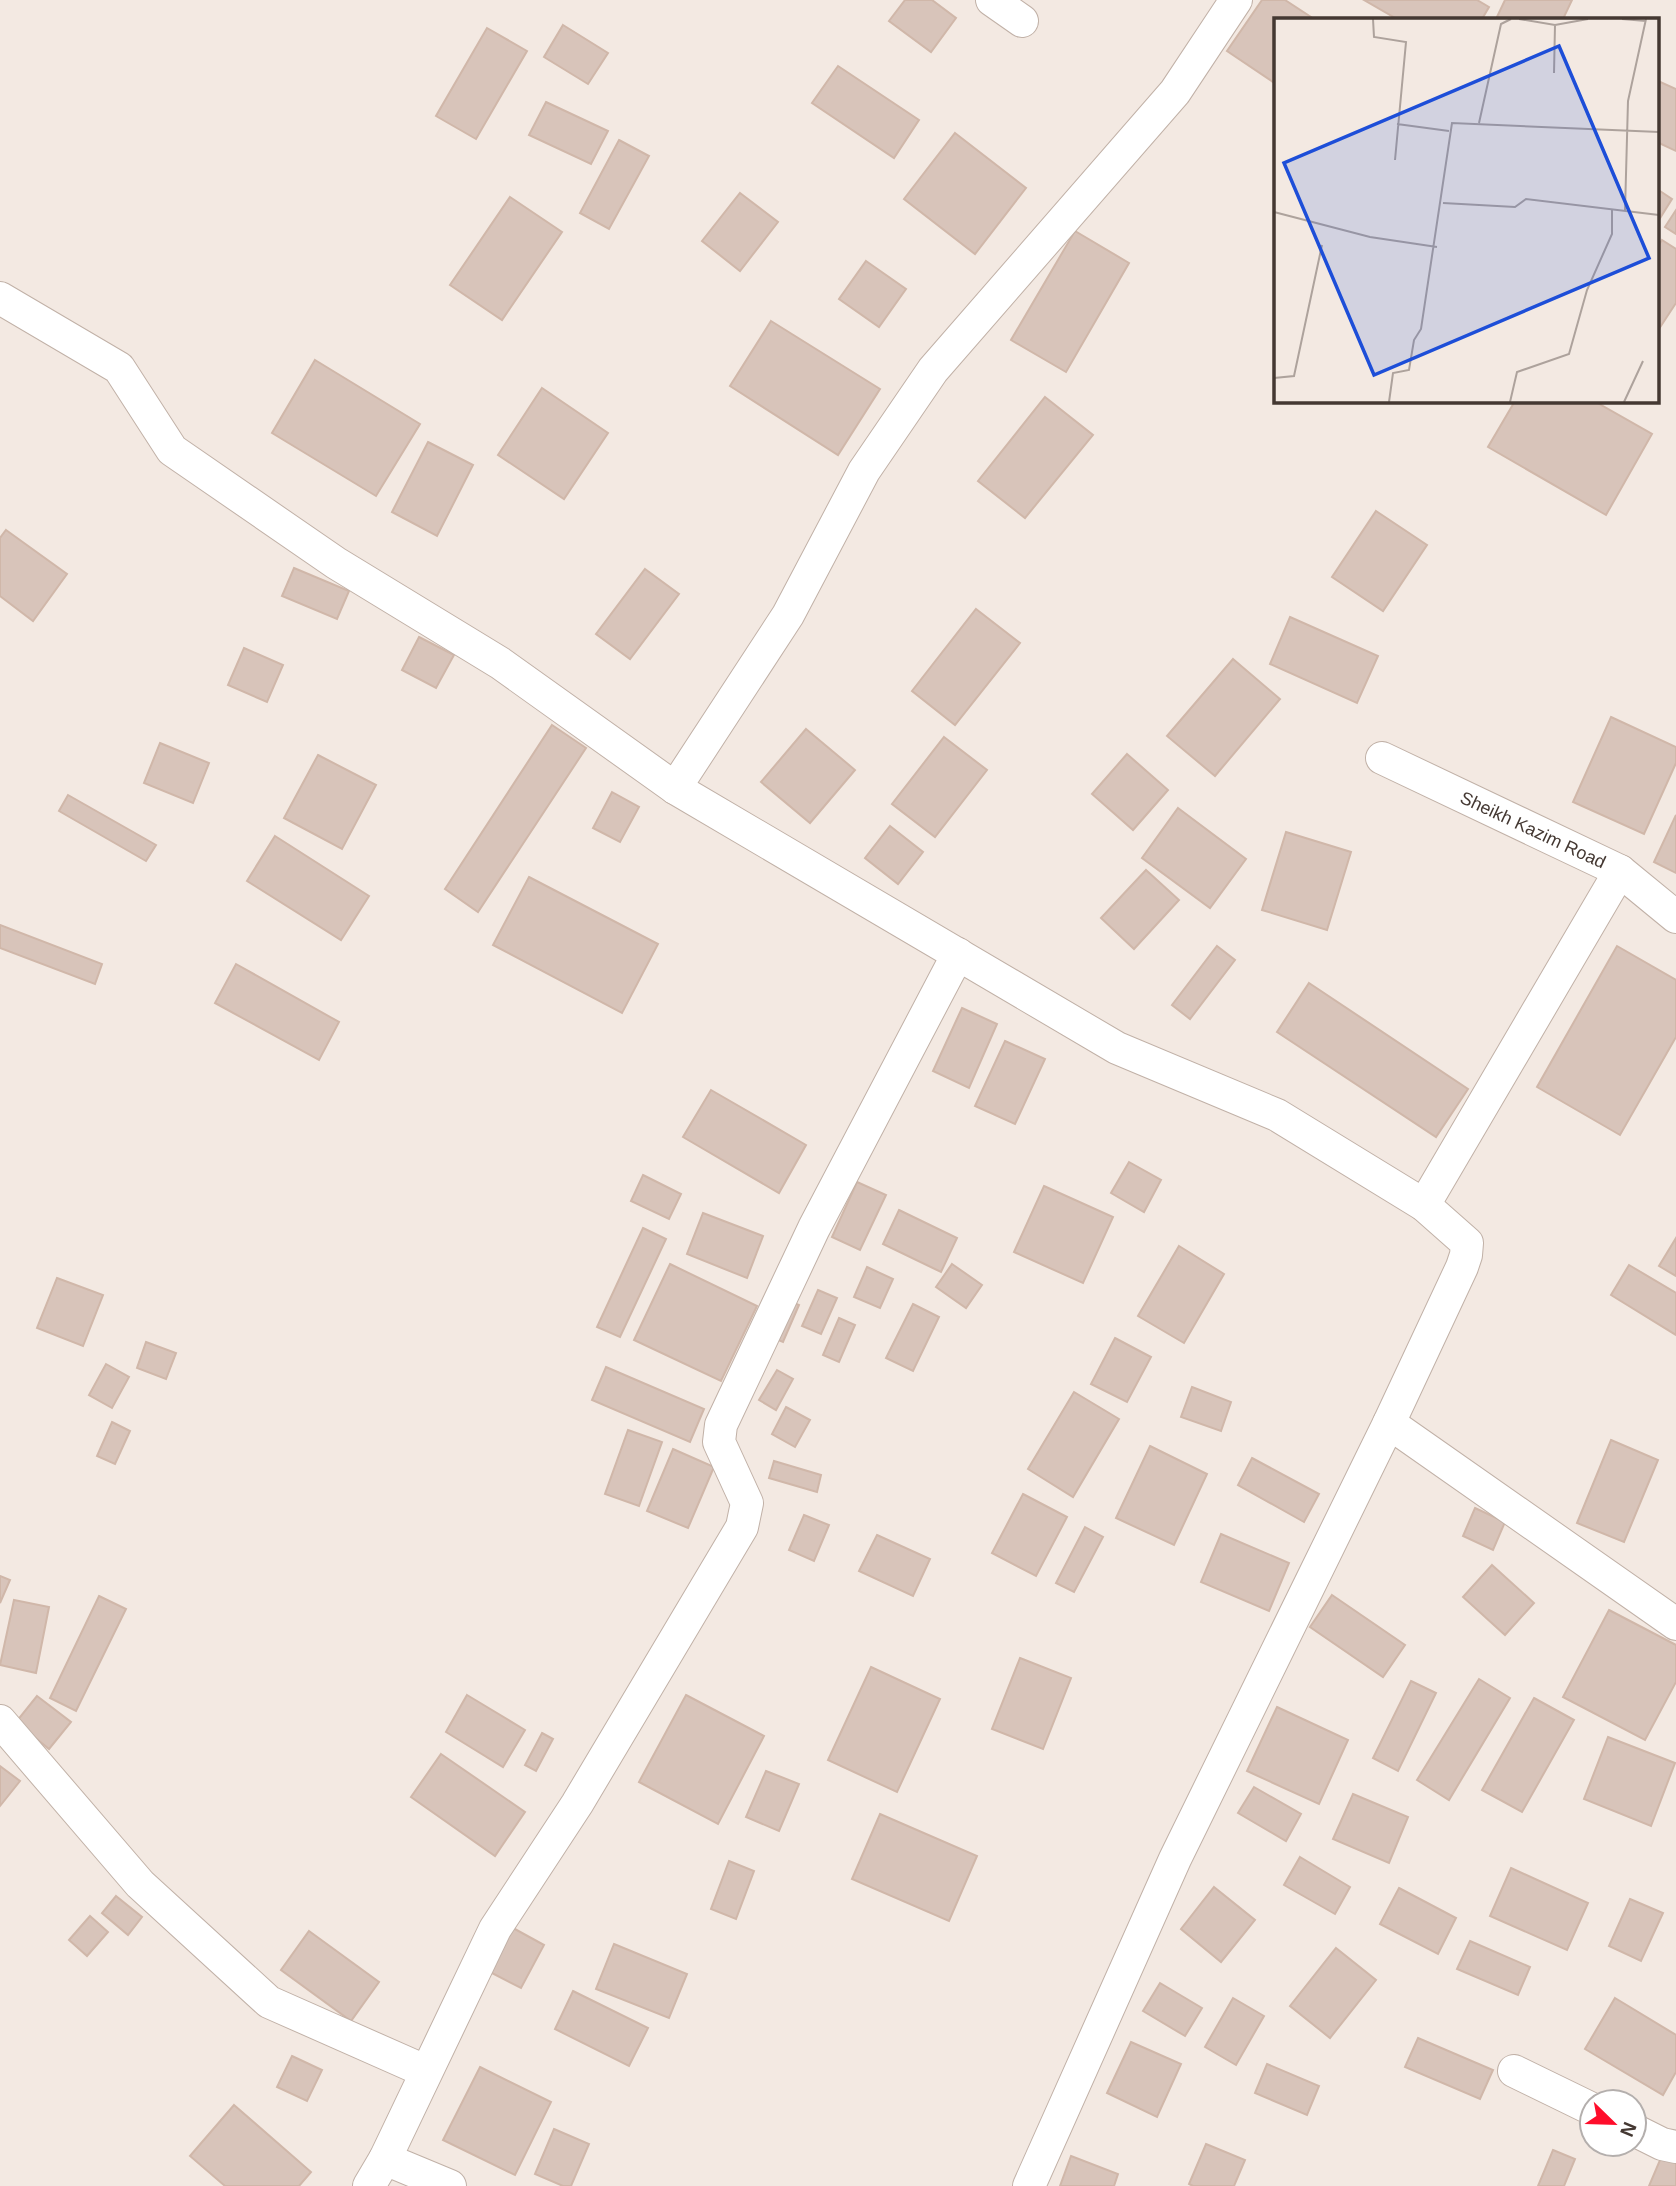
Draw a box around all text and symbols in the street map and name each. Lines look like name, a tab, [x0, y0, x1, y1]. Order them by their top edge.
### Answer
inset map	[1274, 18, 1658, 402]
street label: Sheikh Kazim Road	[1457, 788, 1609, 872]
north arrow	[1578, 2088, 1648, 2158]
text: N	[1616, 2119, 1641, 2140]

